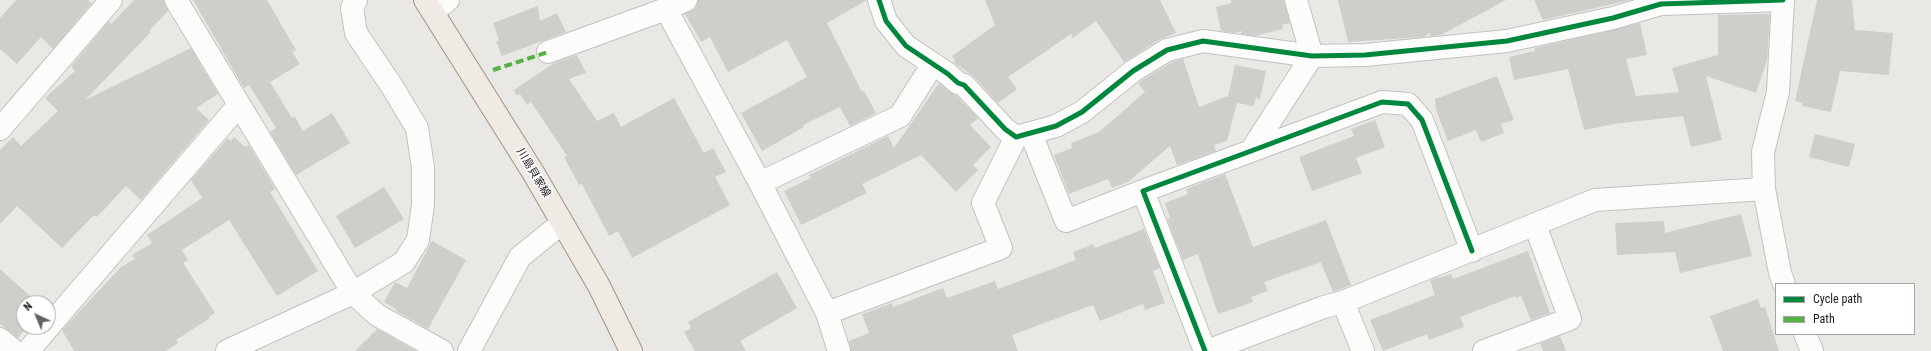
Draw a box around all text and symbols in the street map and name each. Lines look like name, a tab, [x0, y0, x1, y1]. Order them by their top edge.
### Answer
street label: 川島貝家線	[513, 146, 553, 200]
legend	[1775, 283, 1915, 335]
text: Cycle path	[1813, 292, 1862, 306]
north arrow	[16, 295, 56, 335]
text: N	[21, 300, 35, 314]
text: Path	[1813, 312, 1835, 326]

